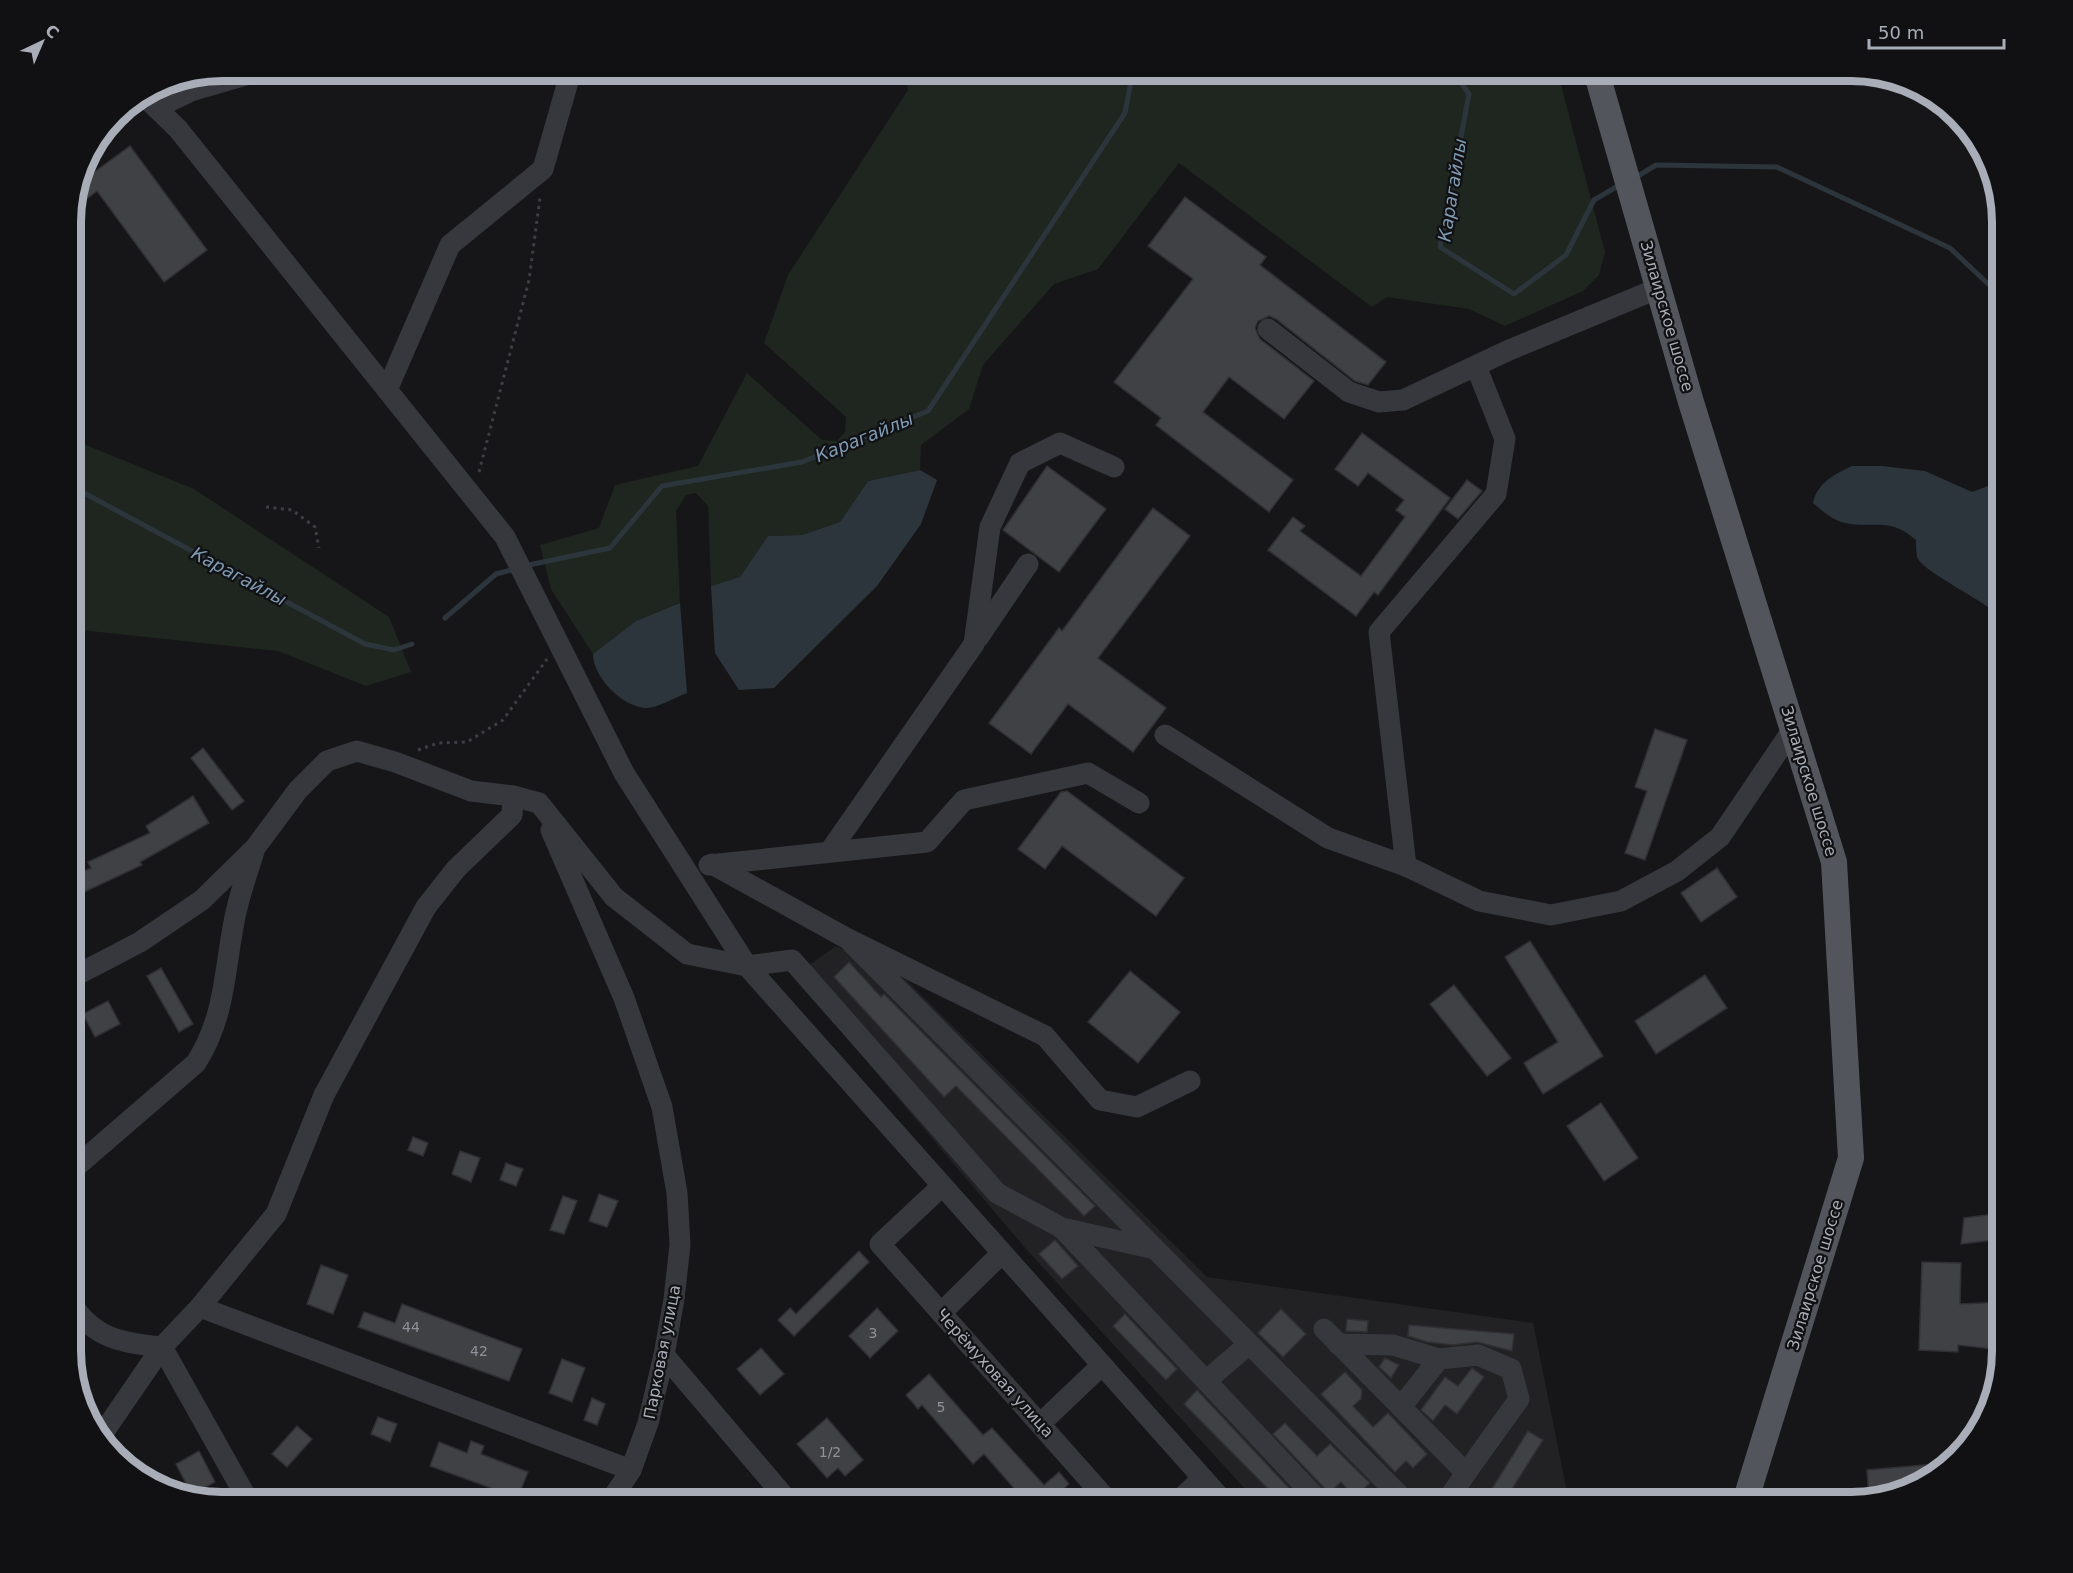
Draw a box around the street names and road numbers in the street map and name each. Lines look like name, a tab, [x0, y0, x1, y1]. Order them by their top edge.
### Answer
street label: Зилаирское шоссе	[1636, 238, 1698, 394]
street label: Зилаирское шоссе	[1777, 703, 1841, 859]
street label: Зилаирское шоссе	[1783, 1197, 1847, 1353]
street label: Парковая улица	[640, 1283, 684, 1421]
street label: Черёмуховая улица	[932, 1305, 1058, 1441]

